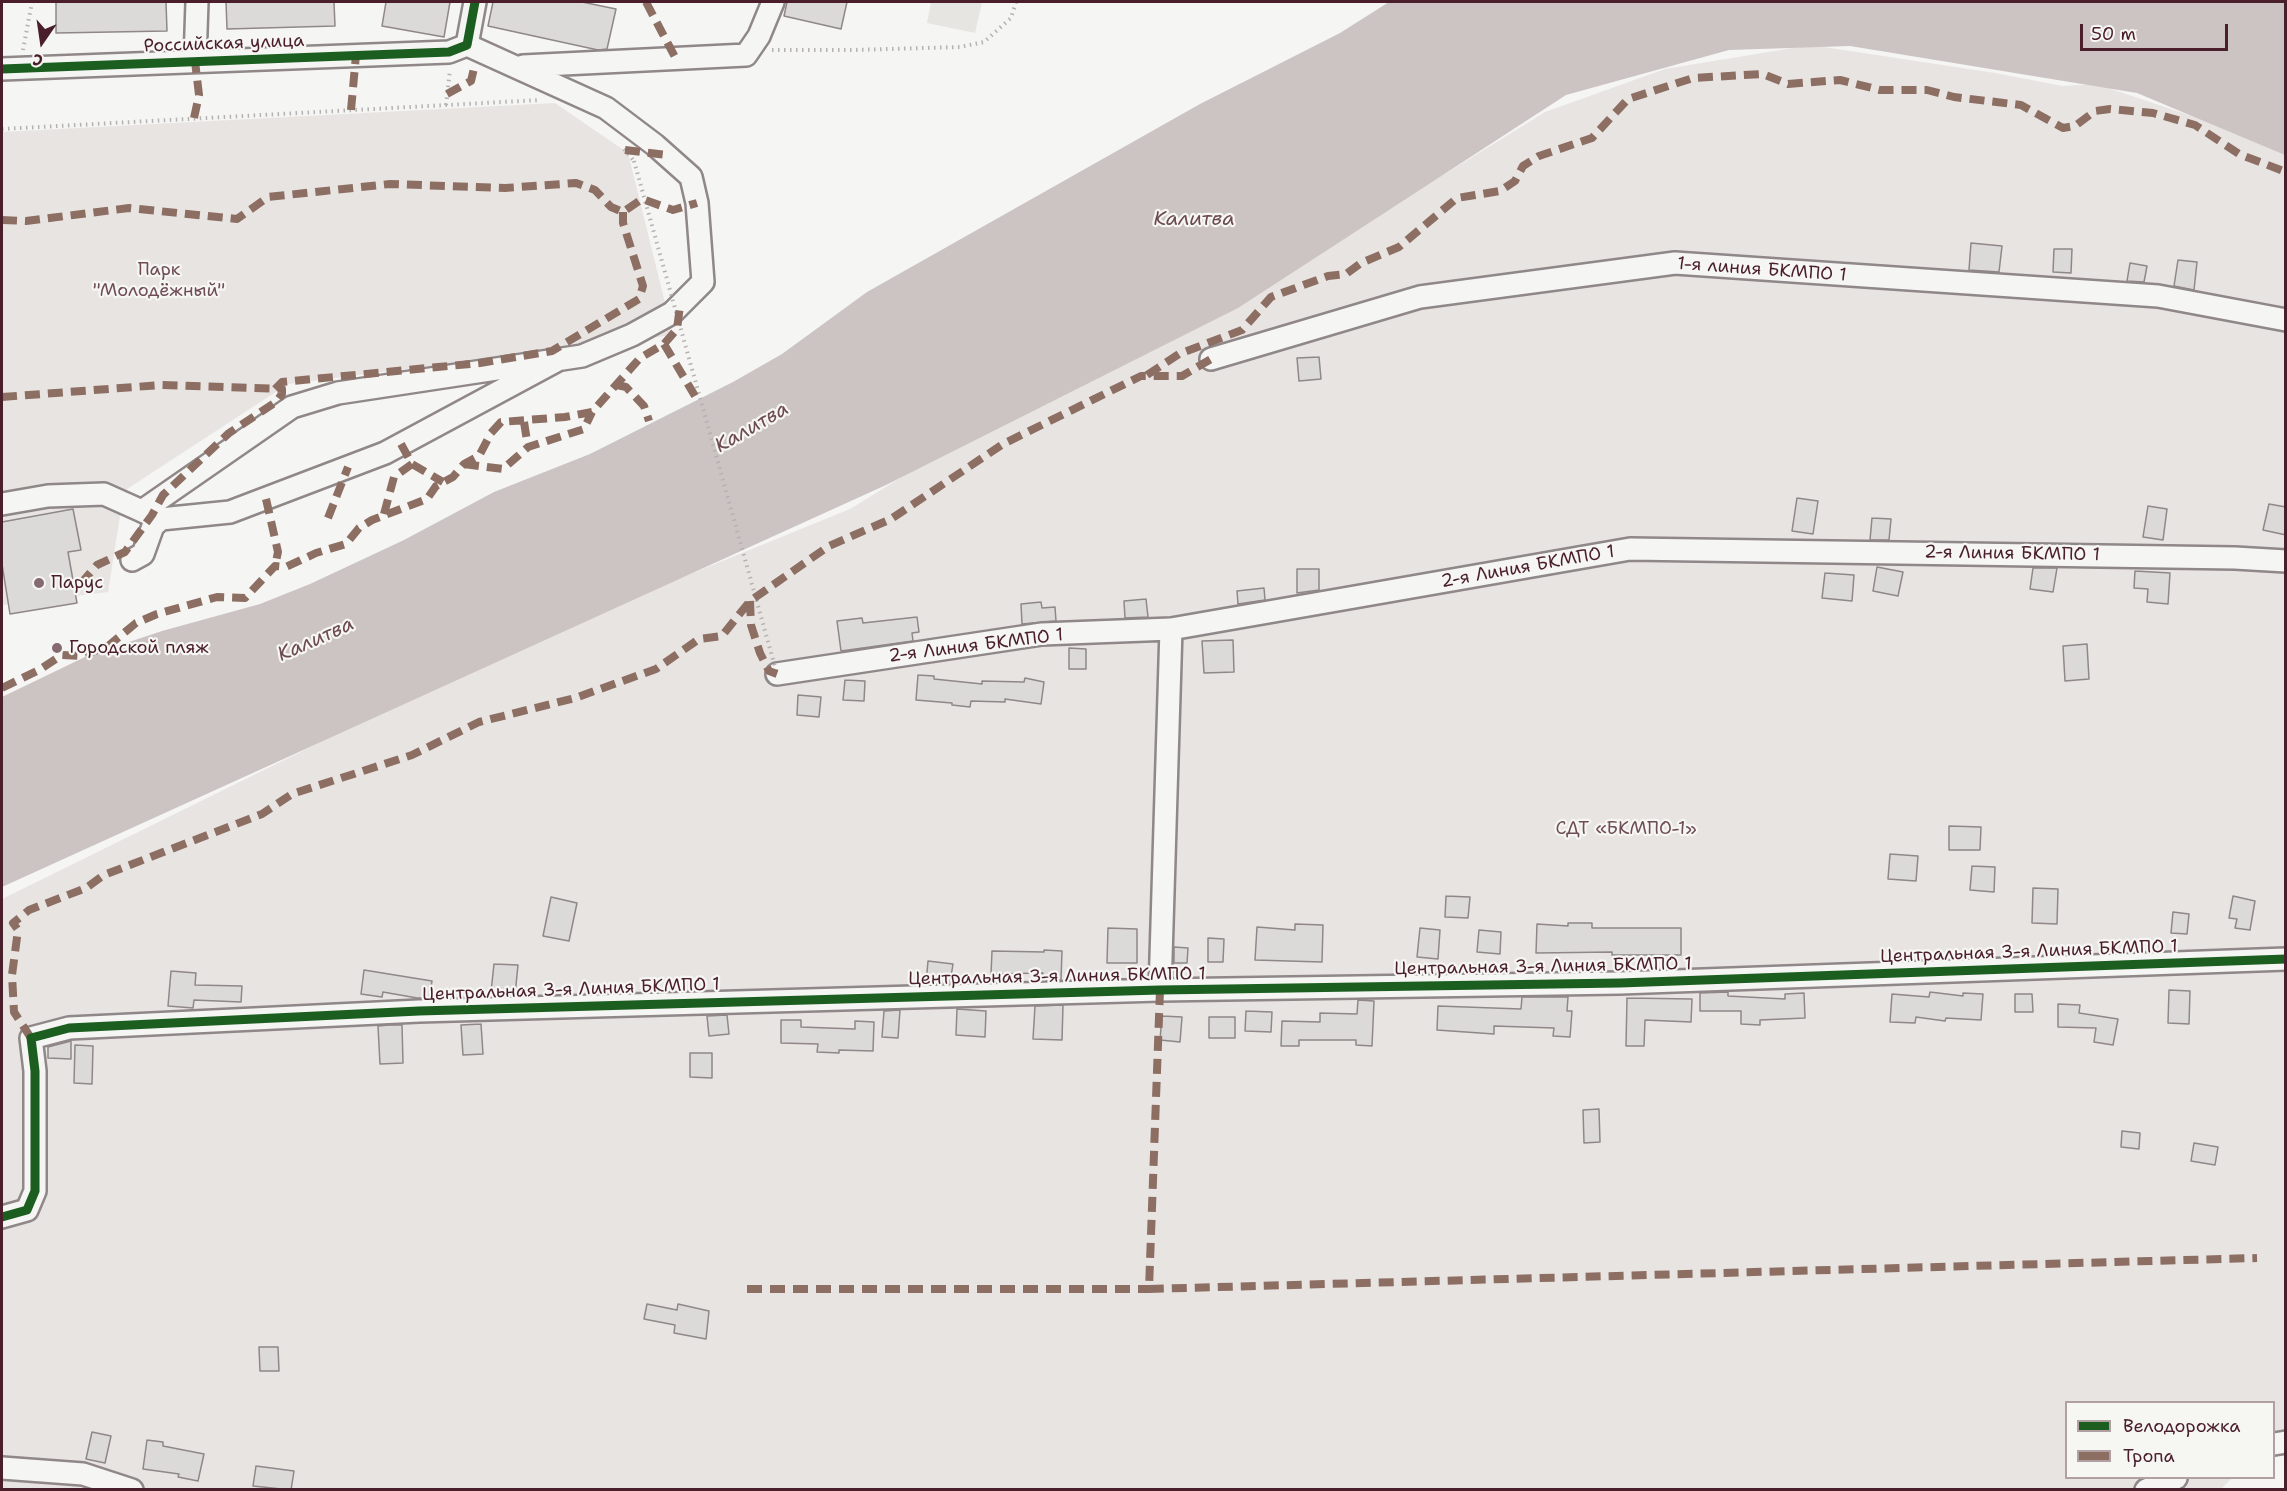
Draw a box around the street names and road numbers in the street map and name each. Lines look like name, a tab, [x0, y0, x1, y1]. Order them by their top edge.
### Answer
street label: Российская улица	[143, 30, 305, 58]
street label: 1-я линия БКМПО 1	[1677, 253, 1847, 287]
street label: 2-я Линия БКМПО 1	[1439, 541, 1617, 593]
street label: 2-я Линия БКМПО 1	[1924, 542, 2100, 566]
street label: 2-я Линия БКМПО 1	[887, 625, 1065, 667]
street label: Центральная 3-я Линия БКМПО 1	[1880, 936, 2178, 968]
street label: Центральная 3-я Линия БКМПО 1	[1394, 954, 1692, 980]
street label: Центральная 3-я Линия БКМПО 1	[908, 964, 1206, 990]
street label: Центральная 3-я Линия БКМПО 1	[422, 974, 720, 1006]

